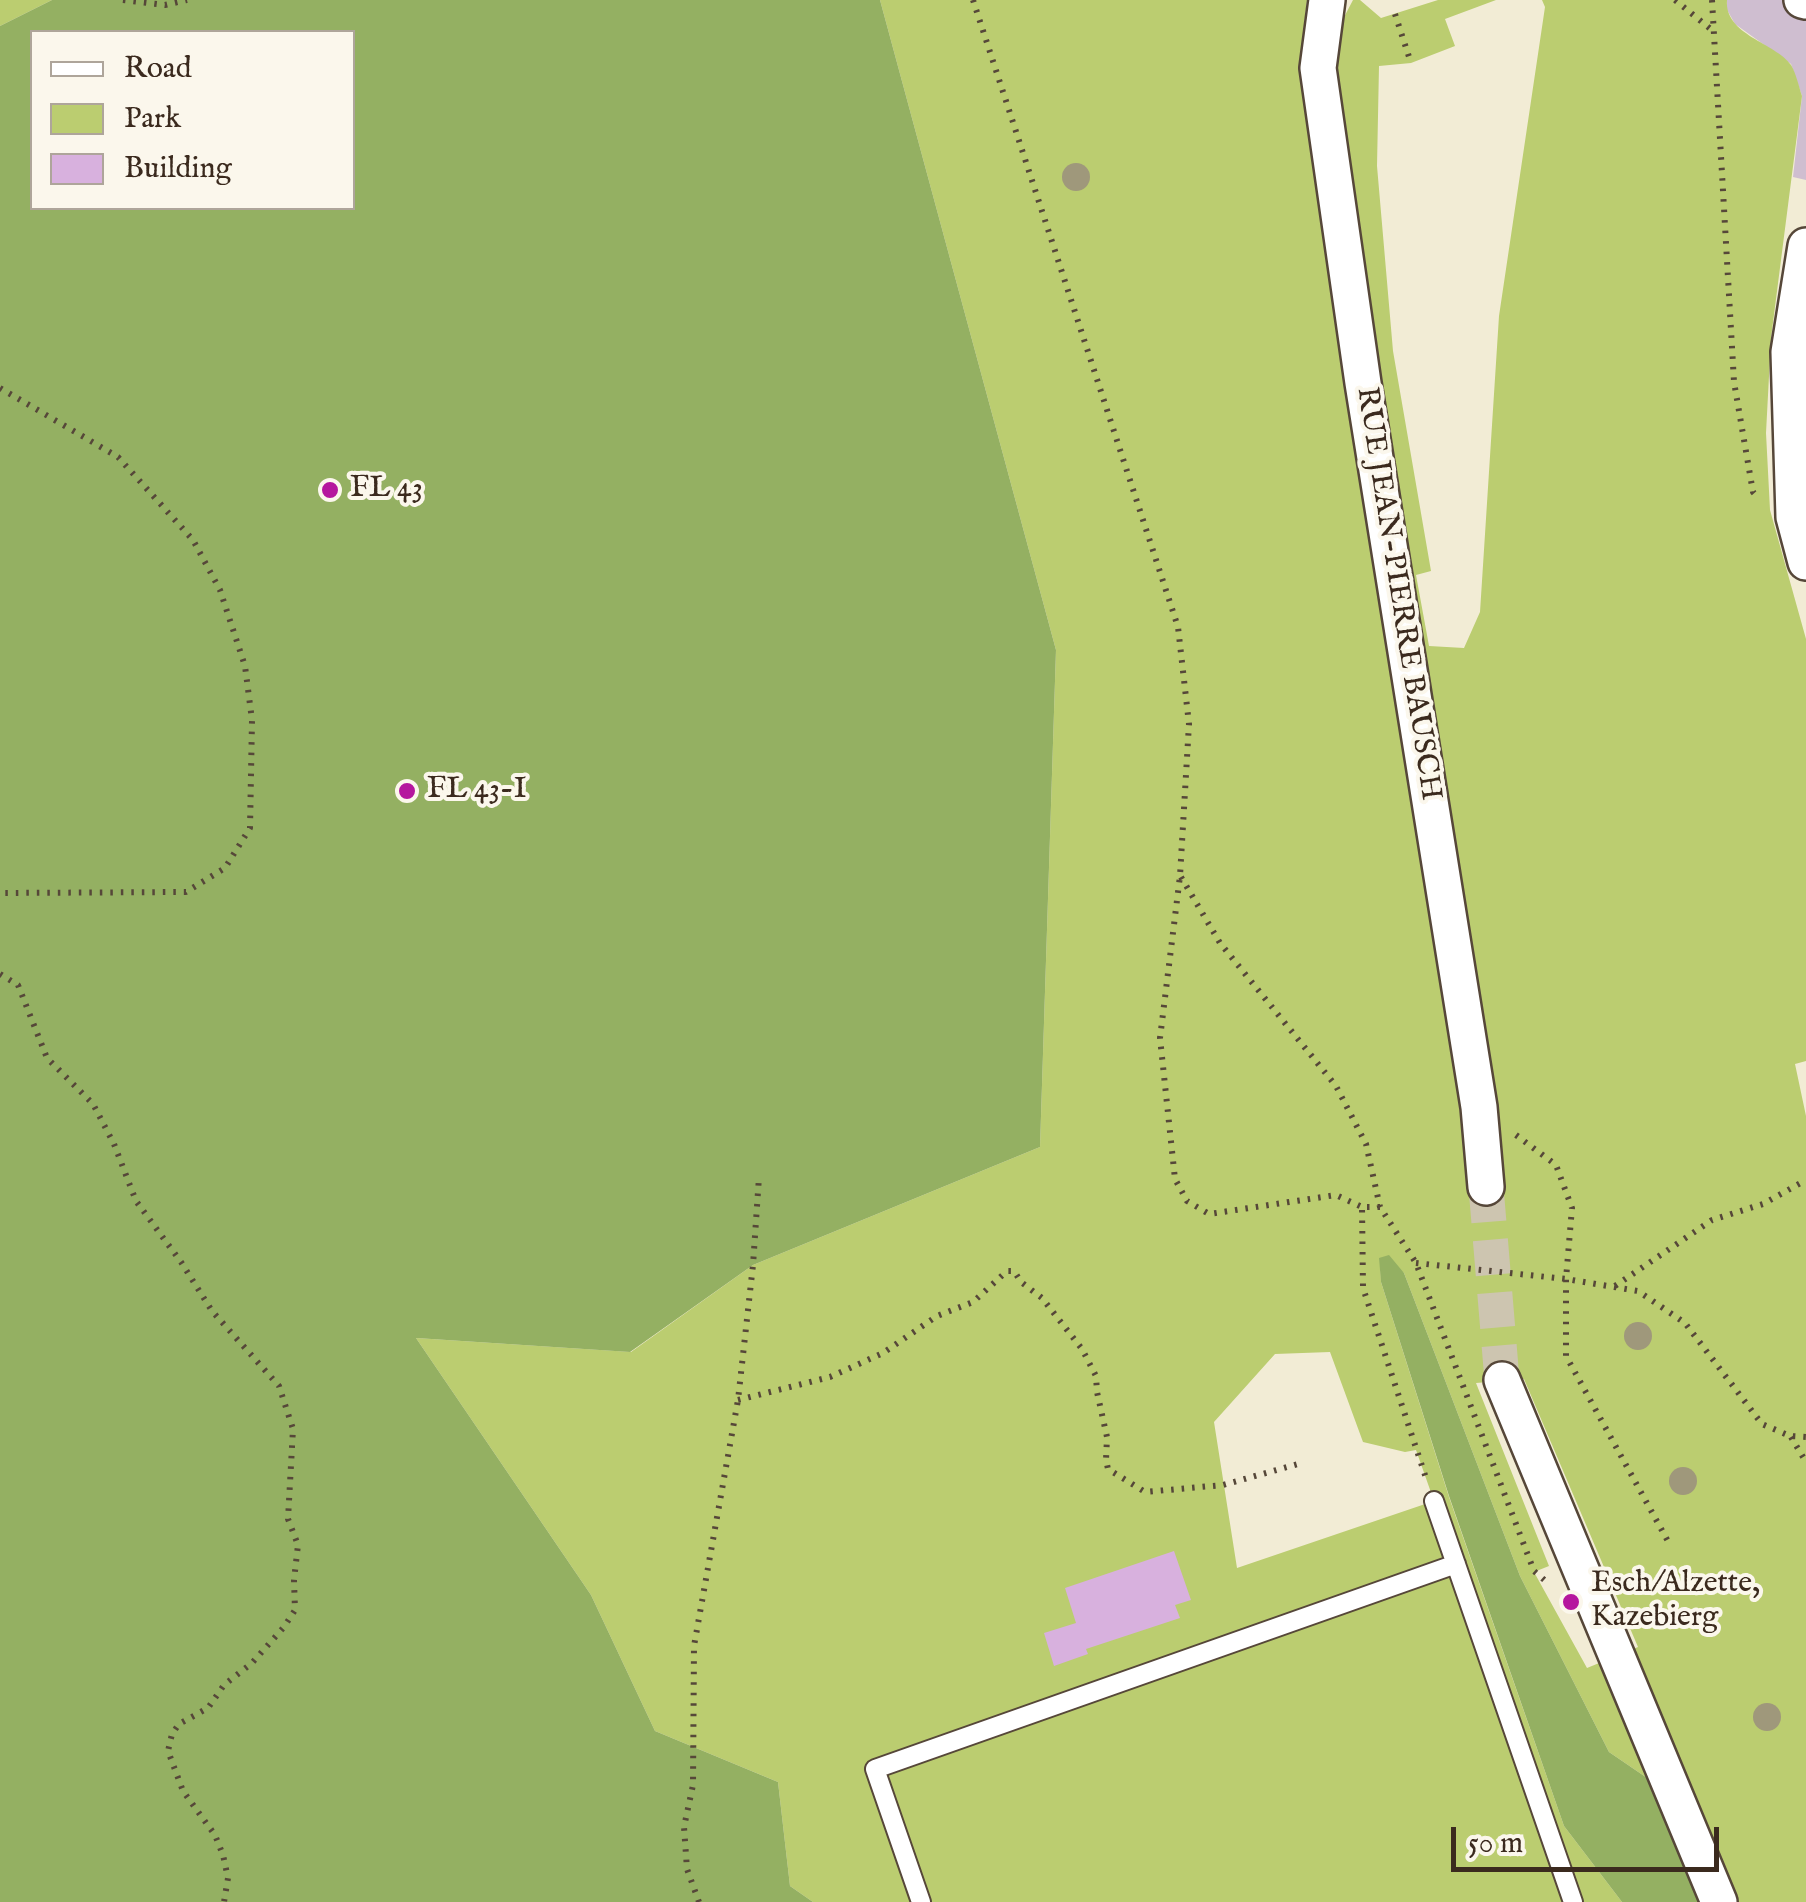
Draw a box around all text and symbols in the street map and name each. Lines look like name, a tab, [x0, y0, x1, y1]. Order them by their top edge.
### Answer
legend	[30, 30, 355, 210]
text: Road	[124, 50, 192, 88]
text: Park	[124, 100, 181, 138]
text: Building	[124, 150, 232, 188]
street label: RUE JEAN-PIERRE BAUSCH	[1347, 385, 1447, 803]
place label: FL 43	[350, 472, 423, 508]
marker: FL 43	[319, 479, 341, 501]
place label: FL 43-I	[427, 773, 527, 809]
marker: FL 43-I	[396, 780, 418, 802]
place label: Esch/Alzette, Kazebierg	[1591, 1567, 1760, 1638]
marker: Esch/Alzette, Kazebierg	[1560, 1591, 1582, 1613]
scale bar	[1456, 1807, 1724, 1869]
text: 50 m	[1468, 1825, 1523, 1863]

